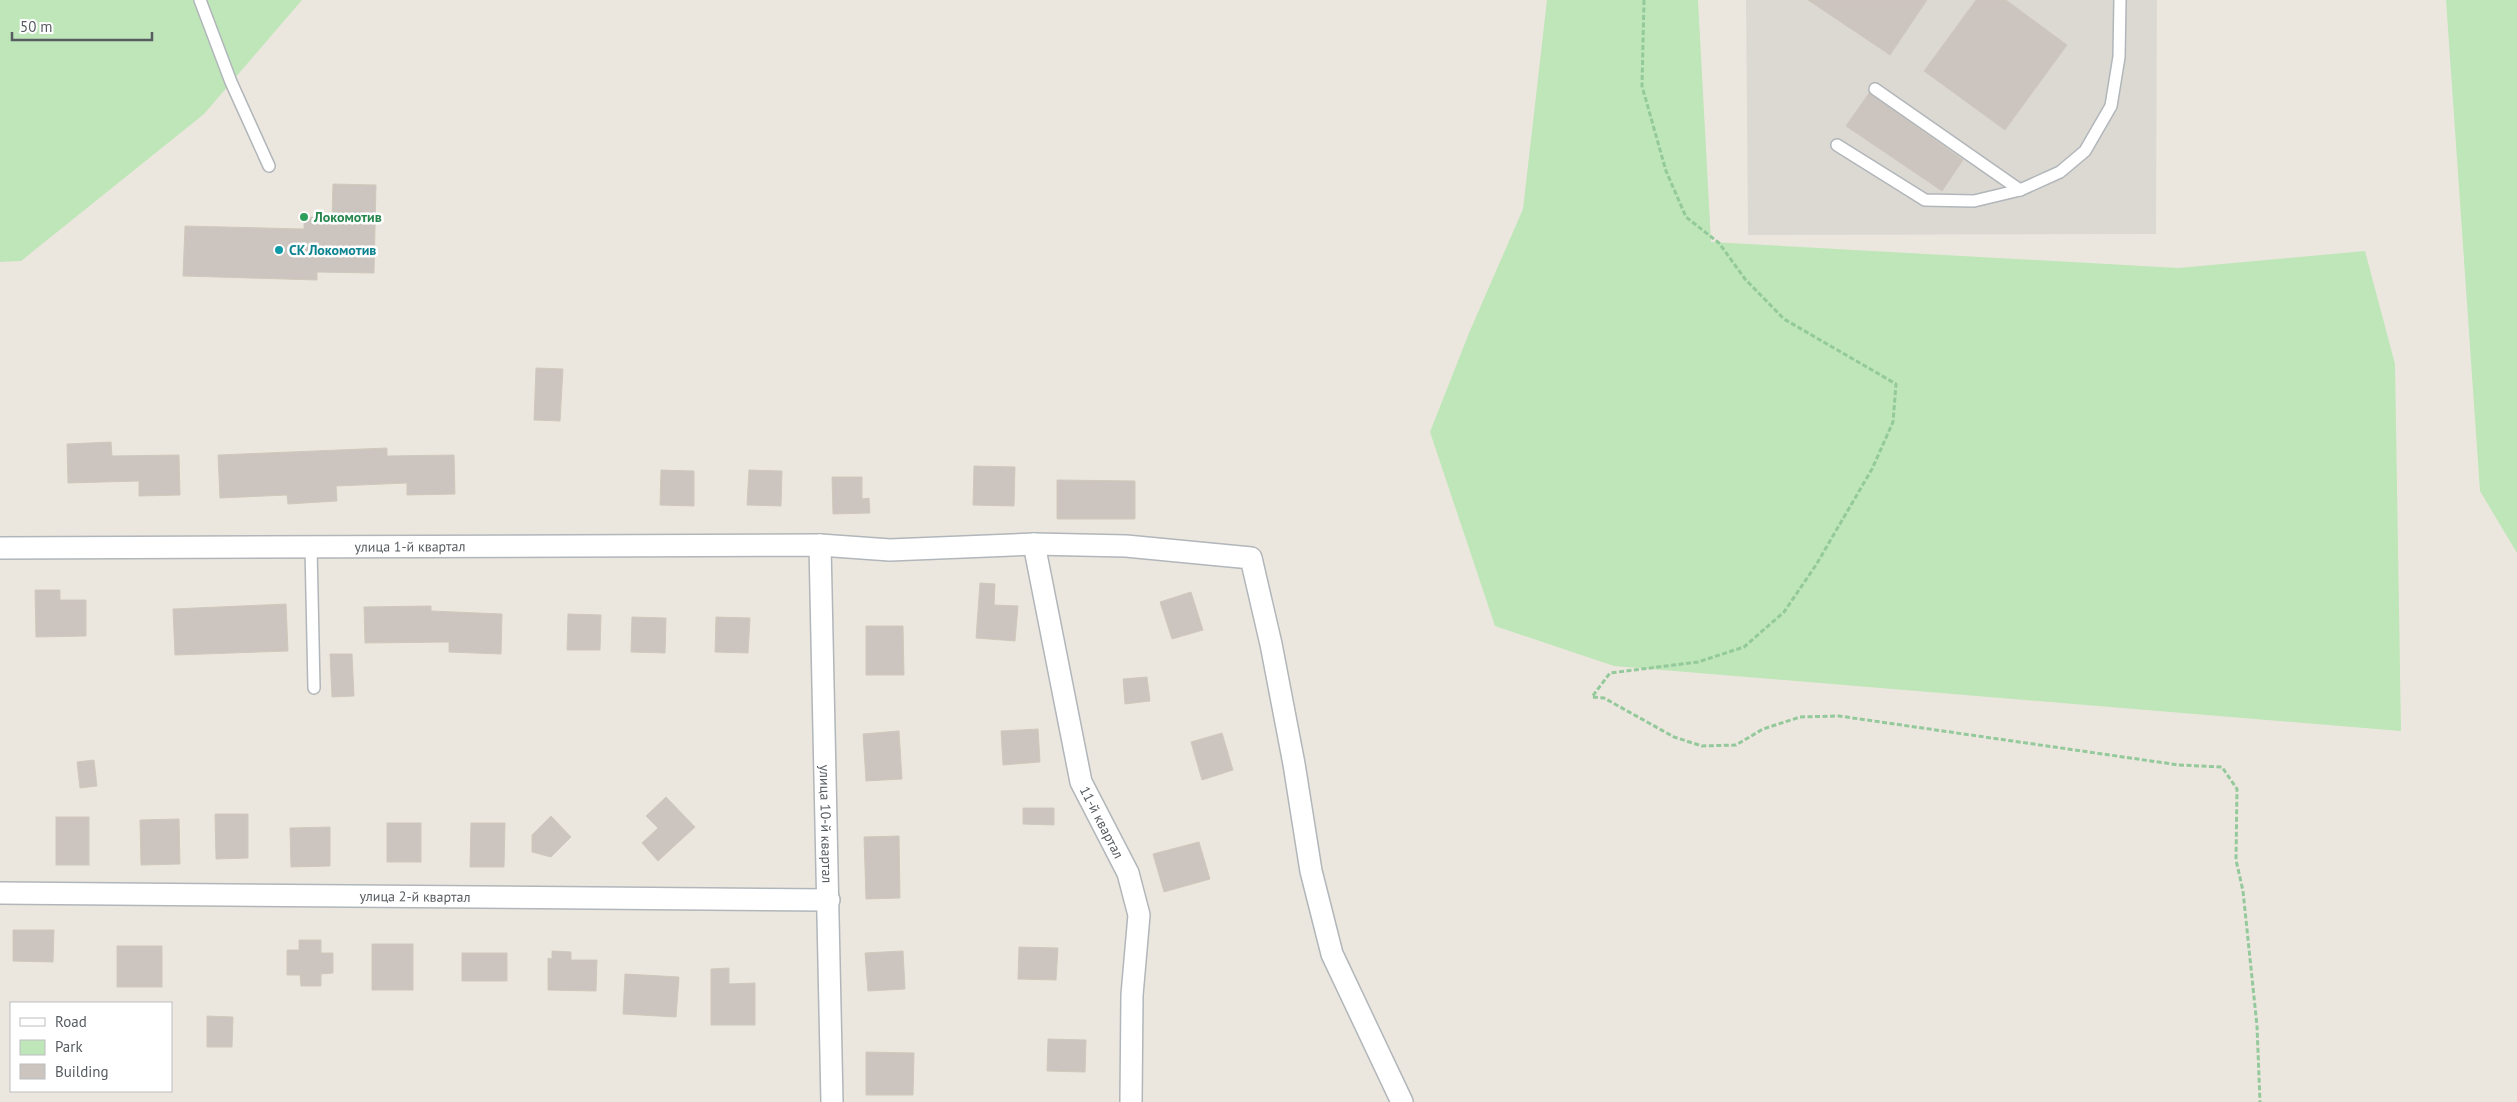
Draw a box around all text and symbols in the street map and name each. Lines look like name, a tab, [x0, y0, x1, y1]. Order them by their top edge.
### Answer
scale bar	[12, 10, 152, 42]
text: 50 m	[20, 17, 53, 36]
place label: Локомотив	[313, 208, 382, 226]
marker: Локомотив	[298, 211, 310, 223]
place label: СК Локомотив	[289, 241, 376, 259]
marker: СК Локомотив	[273, 244, 285, 256]
street label: улица 1-й квартал	[354, 537, 466, 556]
street label: улица 10-й квартал	[816, 764, 836, 883]
street label: 11-й квартал	[1076, 783, 1128, 862]
street label: улица 2-й квартал	[359, 887, 471, 906]
legend	[10, 1002, 172, 1092]
text: Road	[55, 1012, 87, 1031]
text: Park	[55, 1037, 83, 1056]
text: Building	[55, 1062, 109, 1081]

